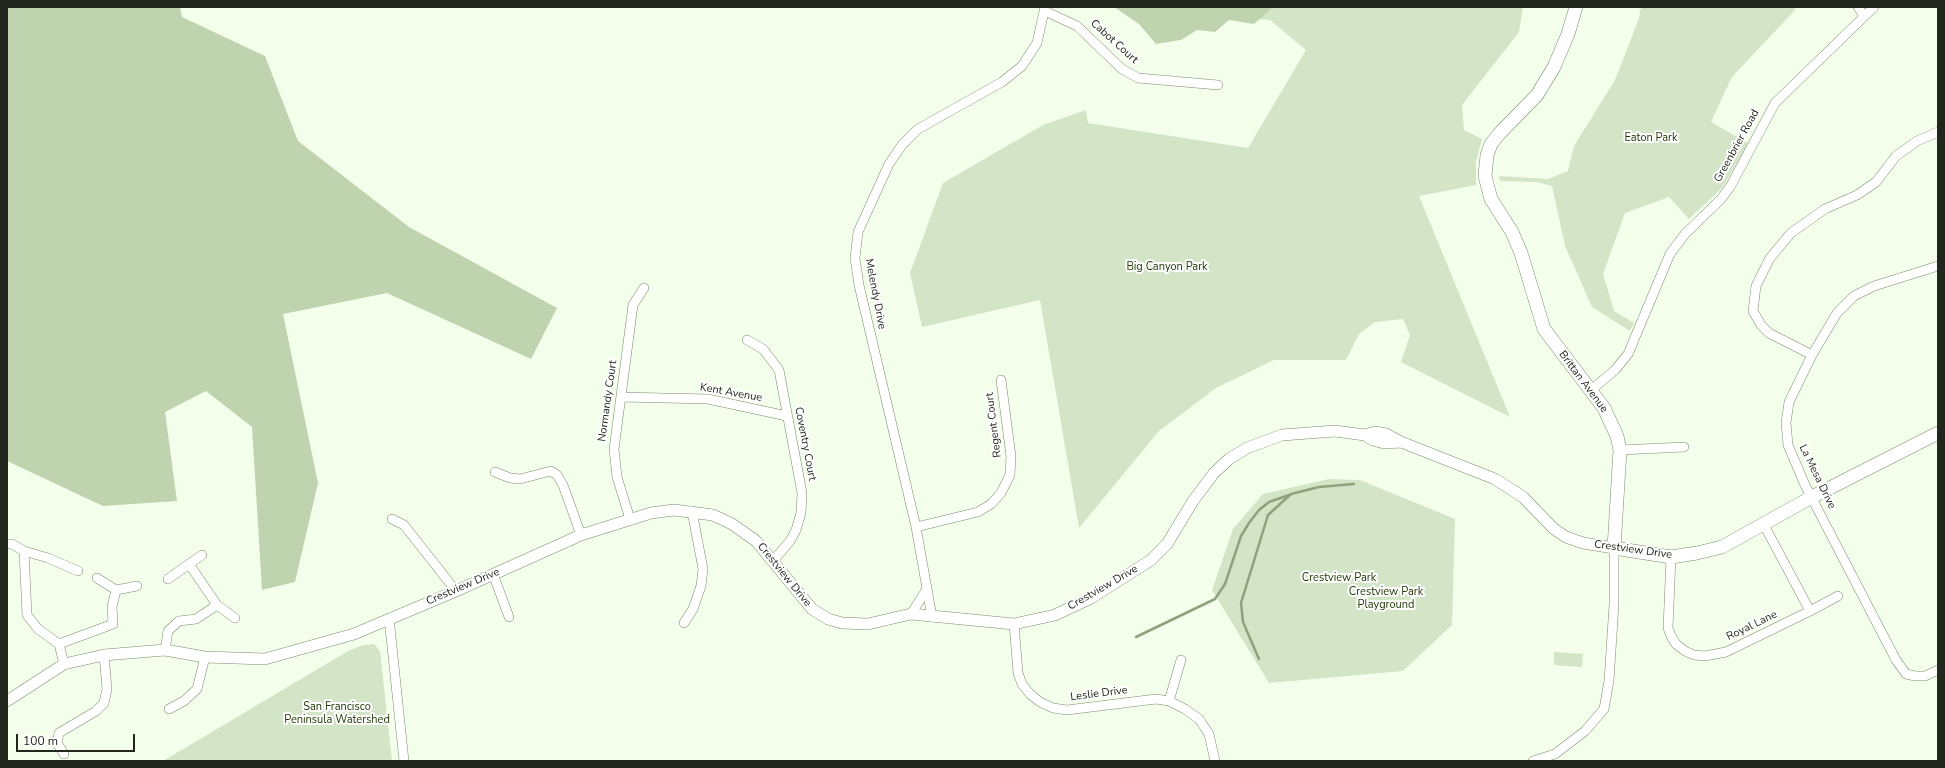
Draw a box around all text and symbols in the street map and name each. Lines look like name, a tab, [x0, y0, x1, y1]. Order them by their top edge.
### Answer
street label: Cabot Court	[1087, 17, 1141, 67]
street label: Greenbrier Road	[1712, 107, 1762, 185]
park label: Eaton Park	[1624, 131, 1678, 145]
street label: Melendy Drive	[862, 258, 888, 330]
park label: Big Canyon Park	[1126, 260, 1208, 274]
street label: Brittan Avenue	[1556, 349, 1610, 415]
street label: Normandy Court	[596, 359, 620, 443]
street label: Kent Avenue	[699, 381, 763, 405]
street label: Regent Court	[983, 392, 1005, 458]
street label: Coventry Court	[791, 406, 819, 482]
street label: La Mesa Drive	[1796, 443, 1838, 511]
street label: Crestview Drive	[1593, 538, 1673, 562]
street label: Crestview Drive	[754, 540, 814, 610]
street label: Crestview Drive	[1066, 563, 1140, 613]
street label: Crestview Drive	[424, 566, 502, 608]
park label: Crestview Park	[1302, 571, 1376, 585]
park label: Crestview Park Playground	[1349, 585, 1423, 611]
street label: Royal Lane	[1725, 608, 1779, 644]
street label: Leslie Drive	[1070, 684, 1128, 704]
park label: San Francisco Peninsula Watershed	[284, 700, 390, 726]
scale bar	[18, 726, 137, 752]
text: 100 m	[23, 733, 58, 749]

